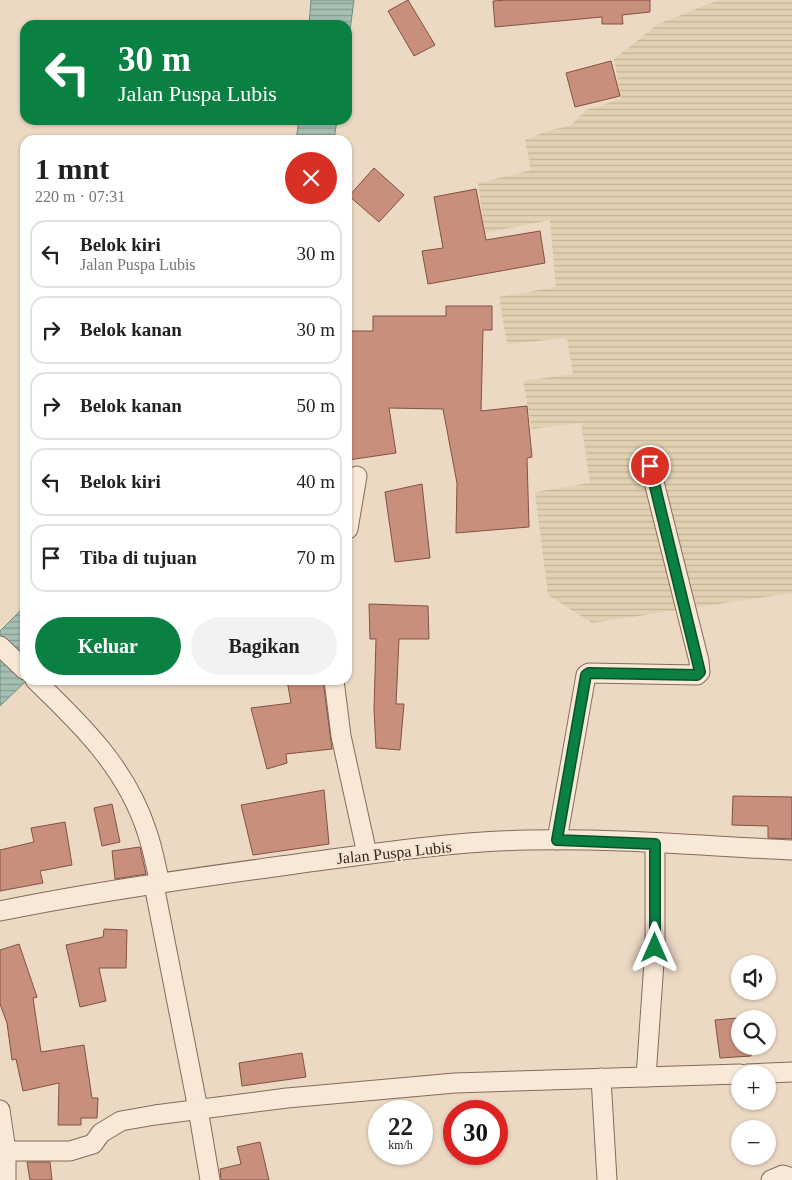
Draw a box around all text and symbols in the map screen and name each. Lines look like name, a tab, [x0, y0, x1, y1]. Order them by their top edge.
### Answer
icon: left	[35, 40, 100, 105]
text: 30 m	[118, 40, 191, 79]
text: Jalan Puspa Lubis	[118, 81, 277, 106]
text: 1 mnt	[35, 152, 109, 185]
button: close	[285, 152, 337, 204]
text: 220 m · 07:31	[35, 188, 125, 205]
text: Belok kiri	[80, 234, 161, 255]
icon: left	[37, 240, 65, 268]
text: 30 m	[296, 243, 335, 264]
text: Jalan Puspa Lubis	[80, 256, 196, 273]
icon: right	[37, 316, 65, 344]
text: Belok kanan	[80, 319, 182, 340]
text: 30 m	[296, 319, 335, 340]
icon: right	[37, 392, 65, 420]
text: Belok kanan	[80, 395, 182, 416]
text: 50 m	[296, 395, 335, 416]
pin	[629, 445, 671, 487]
icon: arrive	[636, 452, 664, 480]
icon: left	[37, 468, 65, 496]
text: Belok kiri	[80, 471, 161, 492]
text: 40 m	[296, 471, 335, 492]
icon: arrive	[37, 544, 65, 572]
text: Tiba di tujuan	[80, 547, 197, 568]
text: 70 m	[296, 547, 335, 568]
button: Keluar	[35, 617, 181, 675]
button: Bagikan	[191, 617, 337, 675]
street label: Jalan Puspa Lubis	[336, 838, 453, 868]
position arrow	[628, 921, 680, 973]
map controls	[731, 955, 776, 1165]
button: sound	[731, 955, 776, 1000]
button: search	[731, 1010, 776, 1055]
button: +	[731, 1065, 776, 1110]
speed limit sign: 30	[443, 1100, 508, 1165]
text: 22	[388, 1113, 413, 1140]
button: −	[731, 1120, 776, 1165]
text: km/h	[388, 1138, 413, 1152]

